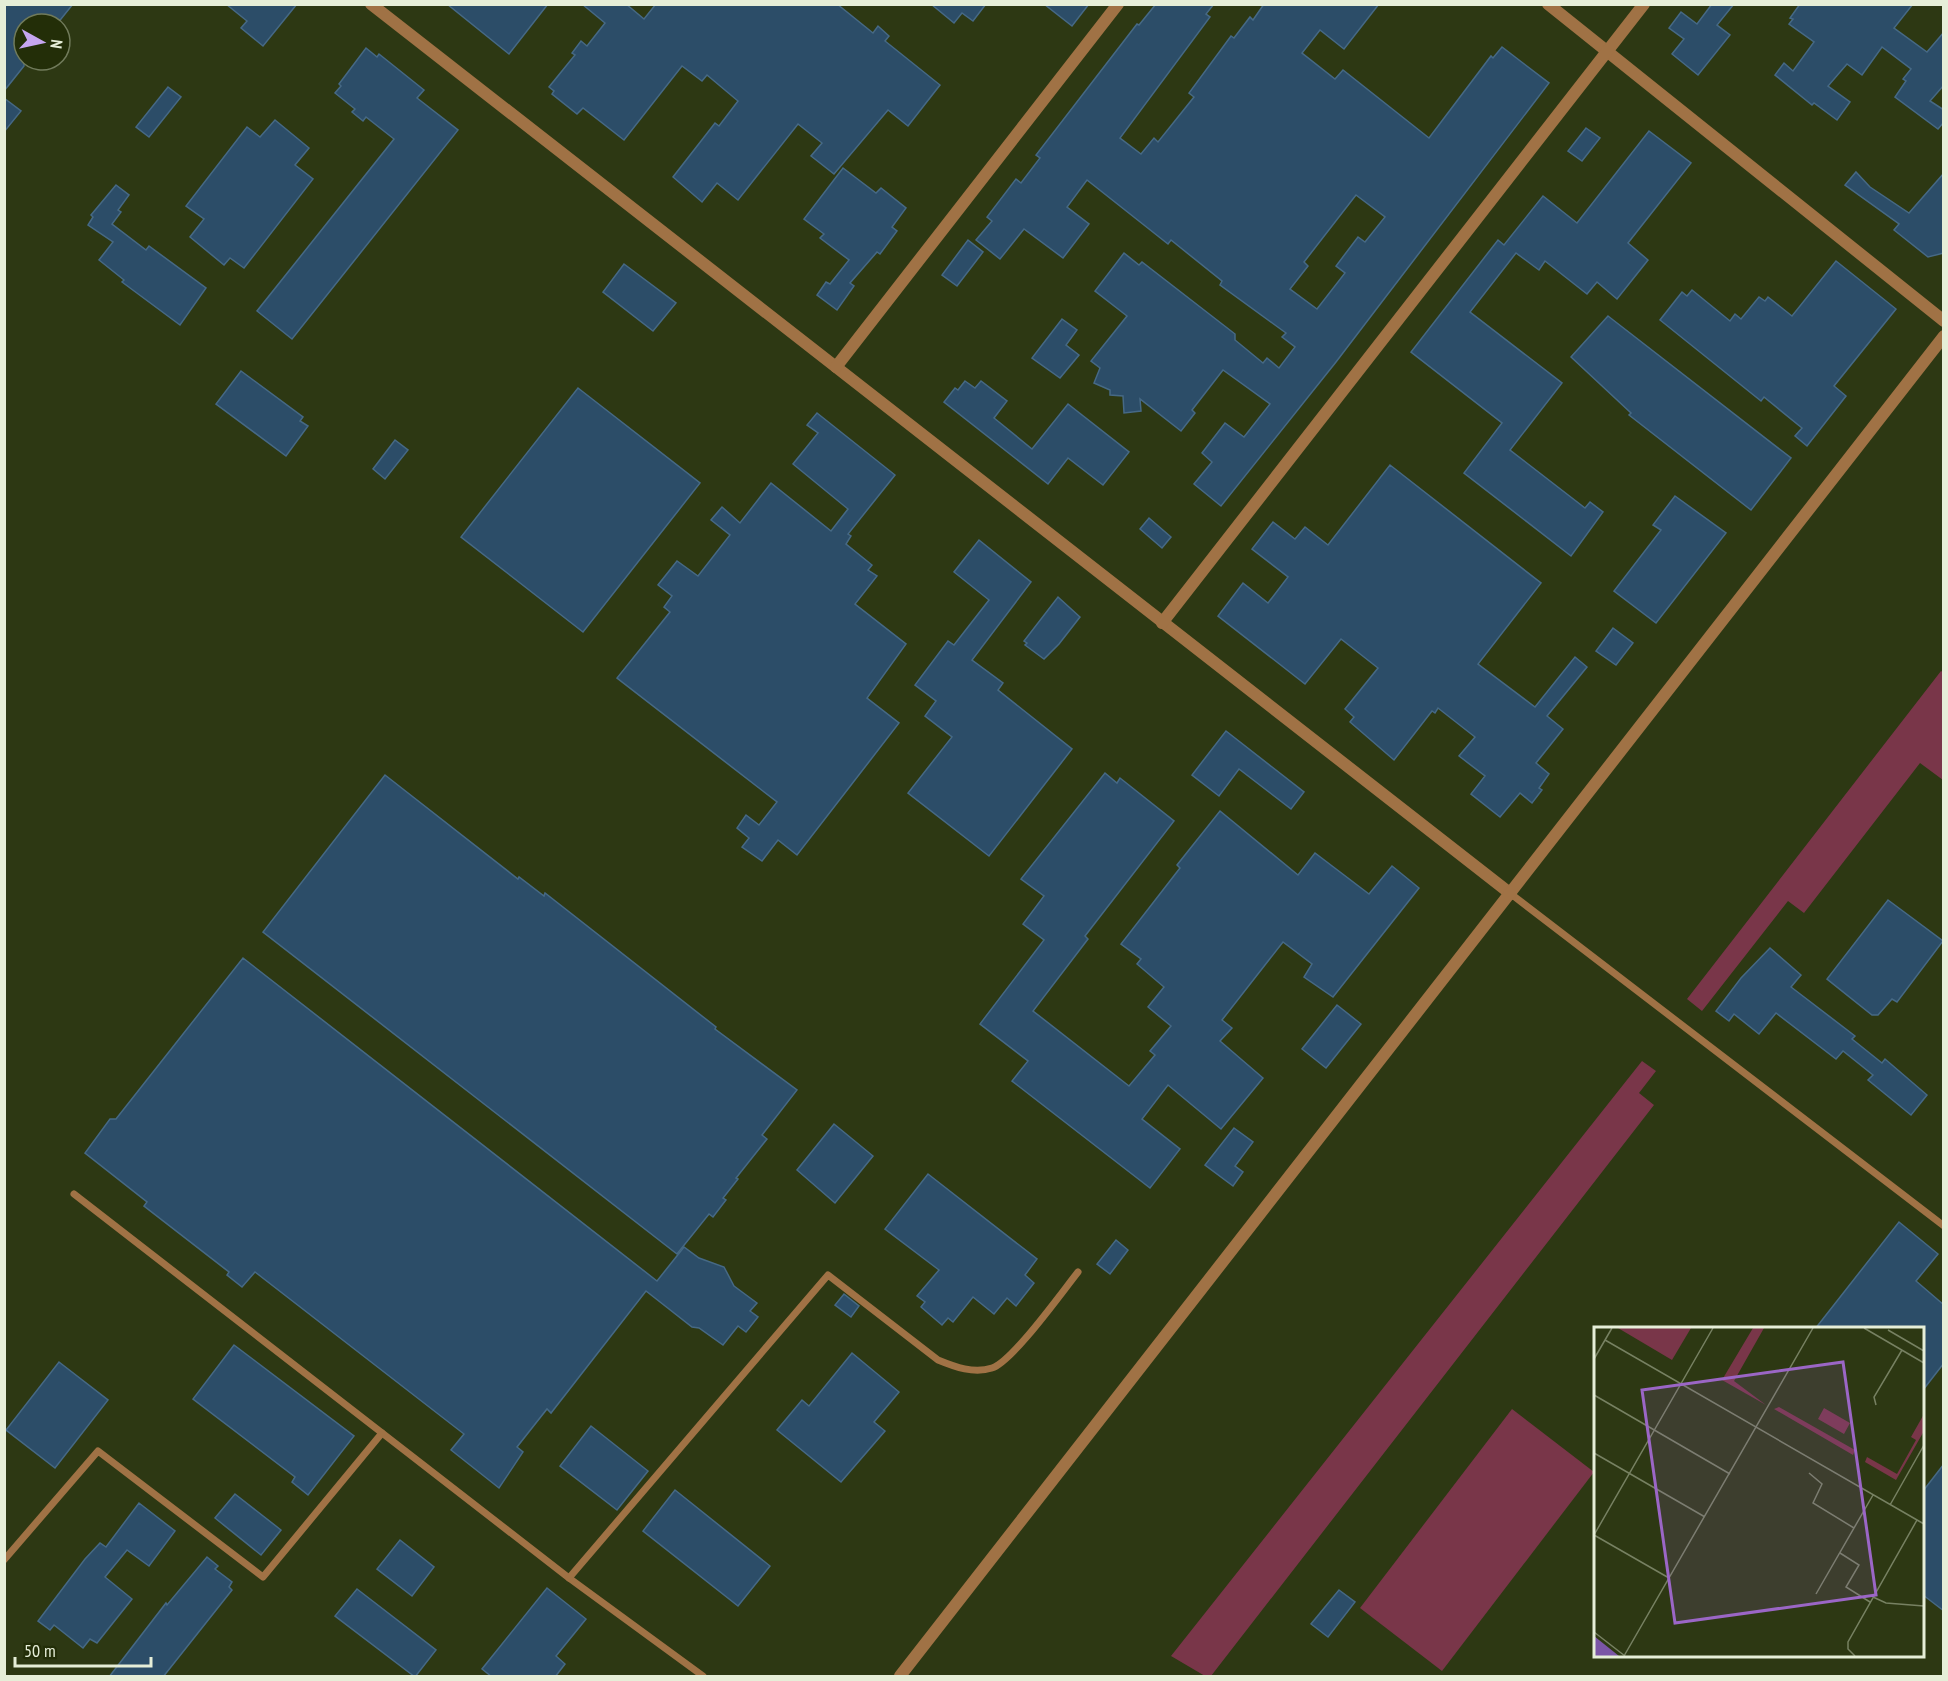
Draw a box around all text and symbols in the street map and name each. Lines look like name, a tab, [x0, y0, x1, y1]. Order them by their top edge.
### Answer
north arrow	[12, 12, 72, 72]
text: N	[46, 38, 67, 50]
inset map	[1594, 1327, 1924, 1657]
scale bar	[15, 1630, 152, 1668]
text: 50 m	[24, 1639, 56, 1662]

